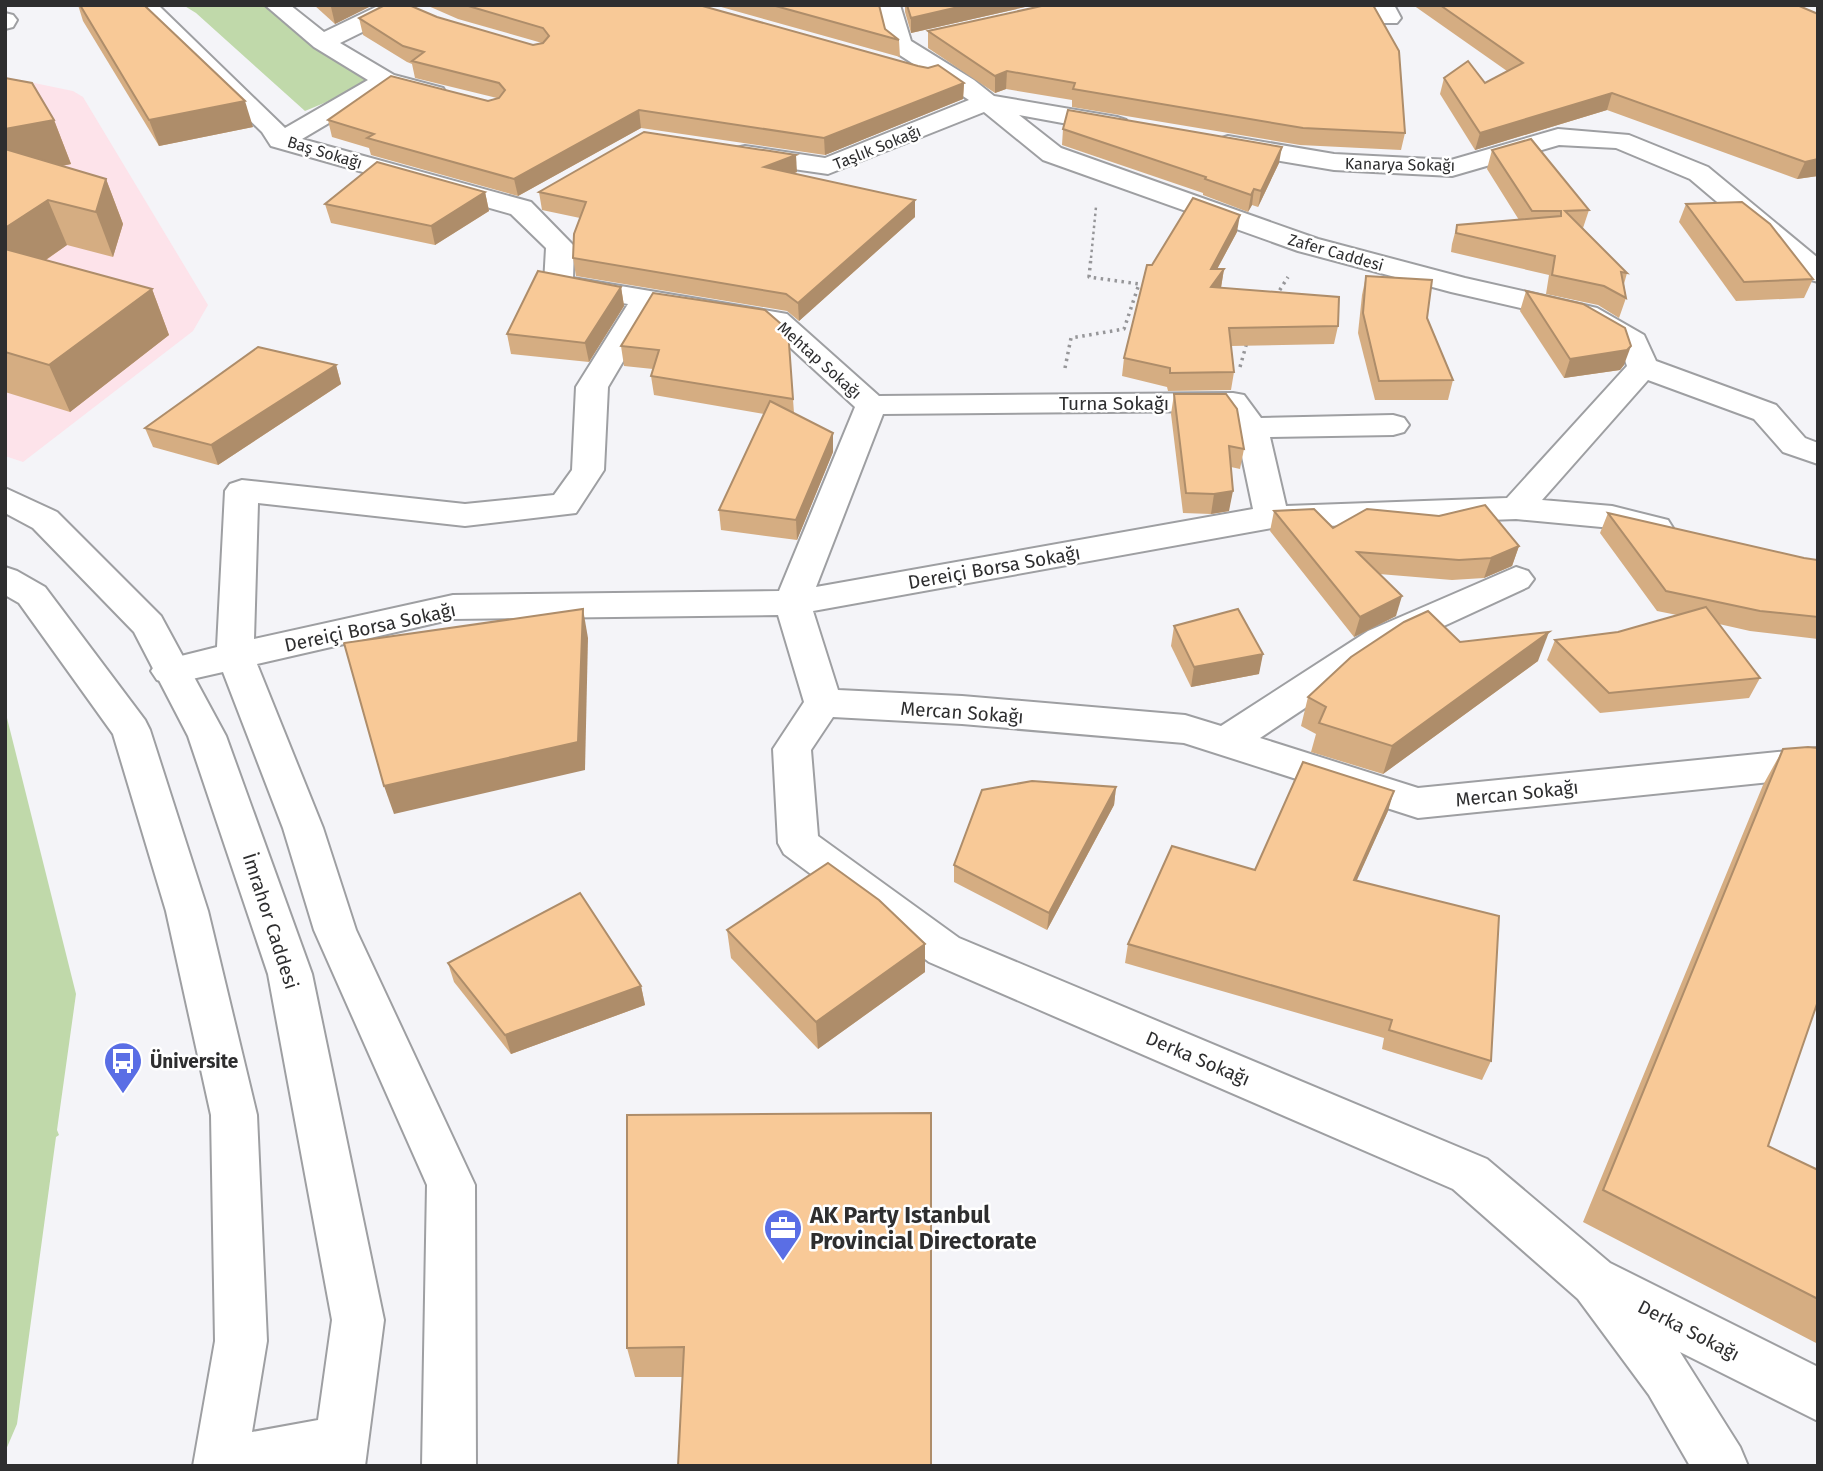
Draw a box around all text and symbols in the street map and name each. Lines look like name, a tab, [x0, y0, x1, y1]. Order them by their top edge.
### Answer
street label: Taşlık Sokağı	[831, 121, 924, 175]
street label: Baş Sokağı	[285, 132, 365, 174]
street label: Kanarya Sokağı	[1345, 154, 1455, 175]
street label: Zafer Caddesi	[1286, 230, 1386, 275]
street label: Mehtap Sokağı	[774, 318, 865, 403]
street label: Turna Sokağı	[1059, 392, 1169, 415]
street label: Dereiçi Borsa Sokağı	[906, 541, 1082, 594]
street label: Dereiçi Borsa Sokağı	[282, 598, 458, 657]
street label: Mercan Sokağı	[900, 697, 1024, 728]
street label: Mercan Sokağı	[1454, 776, 1580, 811]
street label: İmrahor Caddesi	[238, 850, 303, 992]
street label: Derka Sokağı	[1142, 1026, 1253, 1091]
bus stop icon: Üniversite	[102, 1040, 144, 1095]
place label: Üniversite	[150, 1049, 238, 1073]
place label: AK Party Istanbul Provincial Directorate	[809, 1201, 1037, 1255]
office icon: AK Party Istanbul Provincial Directorate	[762, 1207, 804, 1262]
street label: Derka Sokağı	[1634, 1295, 1743, 1366]

